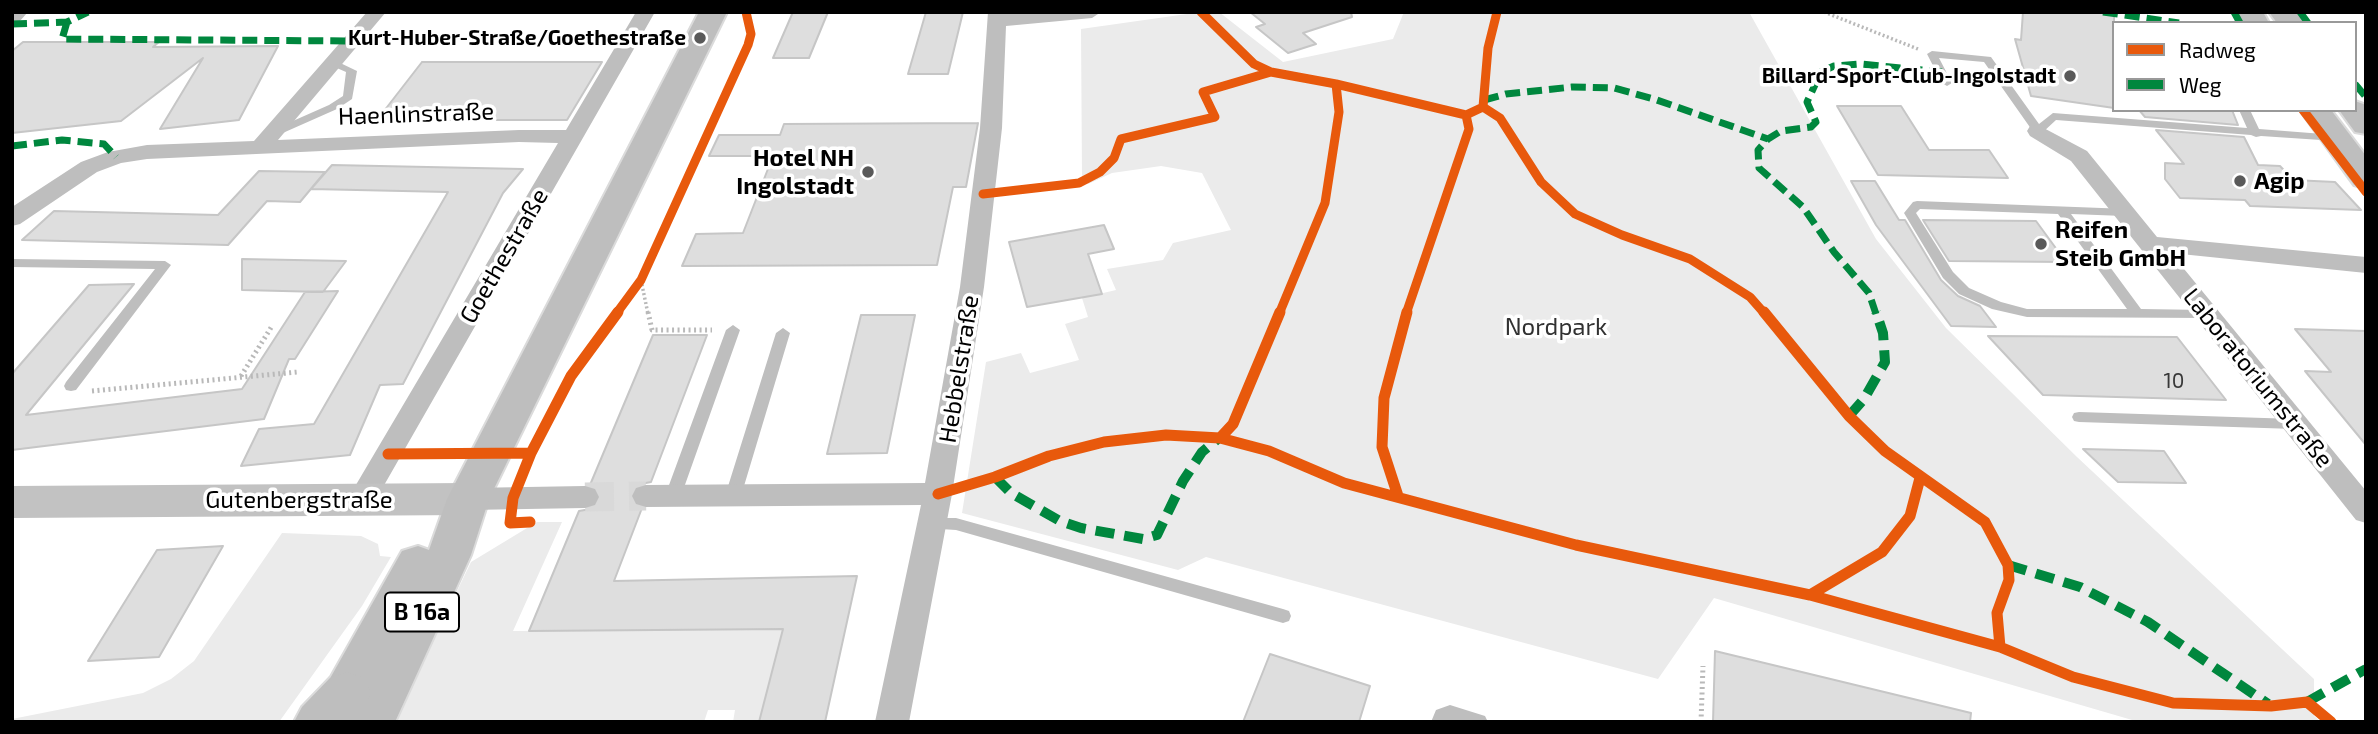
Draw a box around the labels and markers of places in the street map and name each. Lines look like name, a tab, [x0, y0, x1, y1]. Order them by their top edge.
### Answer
place label: Kurt-Huber-Straße/Goethestraße	[348, 25, 686, 51]
marker: Kurt-Huber-Straße/Goethestraße	[692, 30, 708, 46]
place label: Billard-Sport-Club-Ingolstadt	[1762, 63, 2056, 89]
marker: Billard-Sport-Club-Ingolstadt	[2062, 68, 2078, 84]
place label: Hotel NH Ingolstadt	[736, 144, 854, 200]
marker: Hotel NH Ingolstadt	[860, 164, 876, 180]
place label: Agip	[2254, 167, 2305, 195]
marker: Agip	[2232, 173, 2248, 189]
place label: Reifen Steib GmbH	[2055, 216, 2186, 272]
marker: Reifen Steib GmbH	[2033, 236, 2049, 252]

